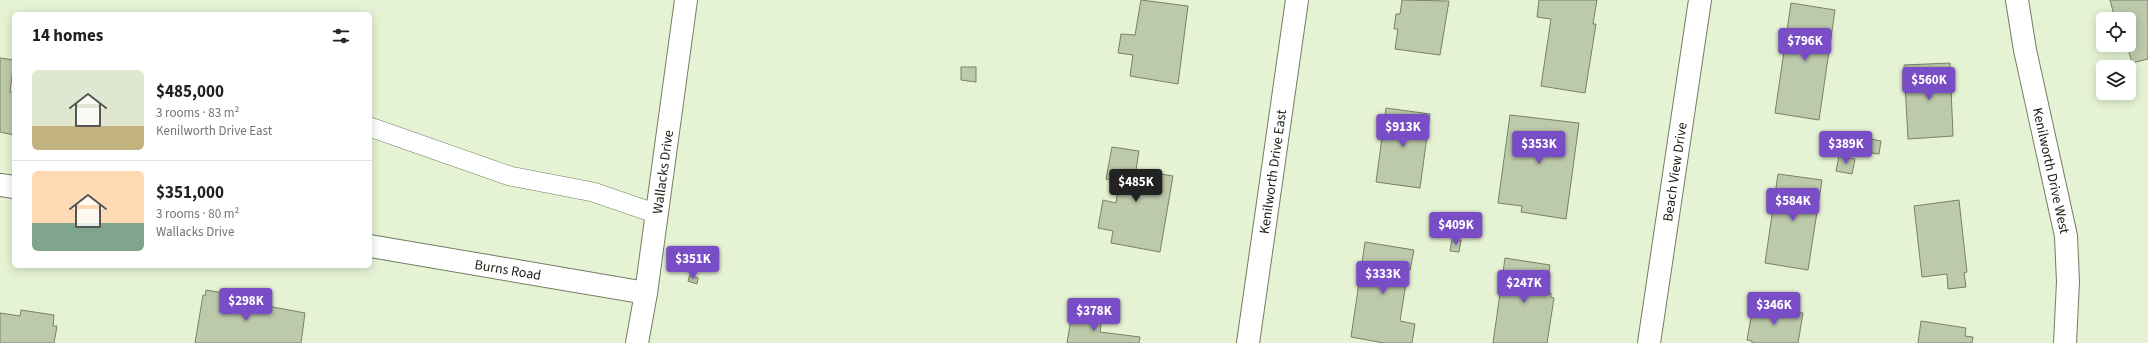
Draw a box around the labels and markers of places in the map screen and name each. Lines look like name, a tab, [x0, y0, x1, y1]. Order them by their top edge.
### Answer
pin: $796K	[1777, 28, 1833, 62]
pin: $560K	[1901, 67, 1957, 101]
pin: $913K	[1375, 114, 1431, 148]
pin: $353K	[1511, 131, 1567, 165]
pin: $389K	[1818, 131, 1874, 165]
pin: $485K	[1108, 169, 1164, 203]
pin: $584K	[1765, 188, 1821, 222]
pin: $409K	[1428, 212, 1484, 246]
pin: $351K	[665, 246, 721, 280]
pin: $333K	[1355, 261, 1411, 295]
pin: $247K	[1496, 270, 1552, 304]
pin: $298K	[218, 288, 274, 322]
pin: $346K	[1746, 292, 1802, 326]
pin: $378K	[1066, 298, 1122, 332]

